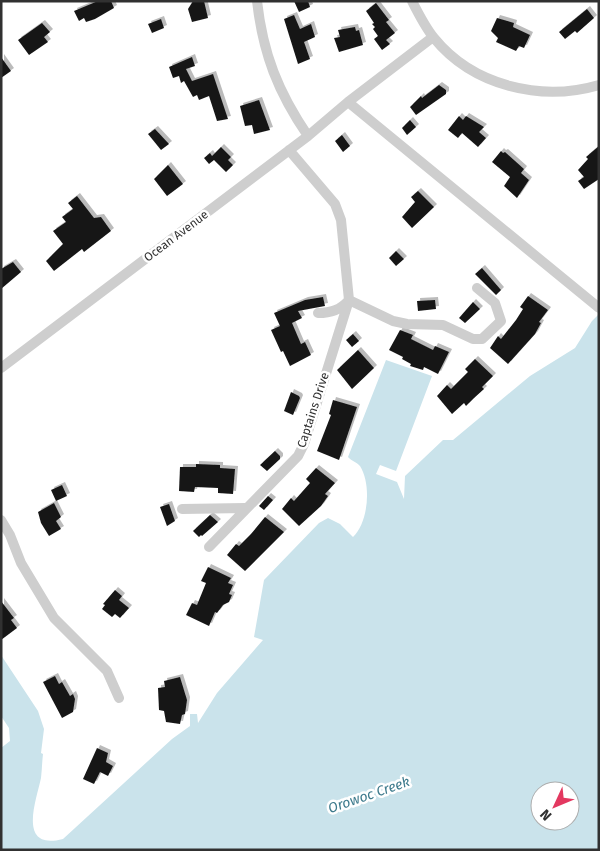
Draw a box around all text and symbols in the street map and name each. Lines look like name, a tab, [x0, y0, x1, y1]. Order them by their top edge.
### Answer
street label: Ocean Avenue	[141, 207, 211, 265]
street label: Captains Drive	[294, 371, 332, 449]
water label: Orowoc Creek	[326, 773, 412, 817]
north arrow	[530, 781, 580, 831]
text: N	[537, 805, 555, 824]

